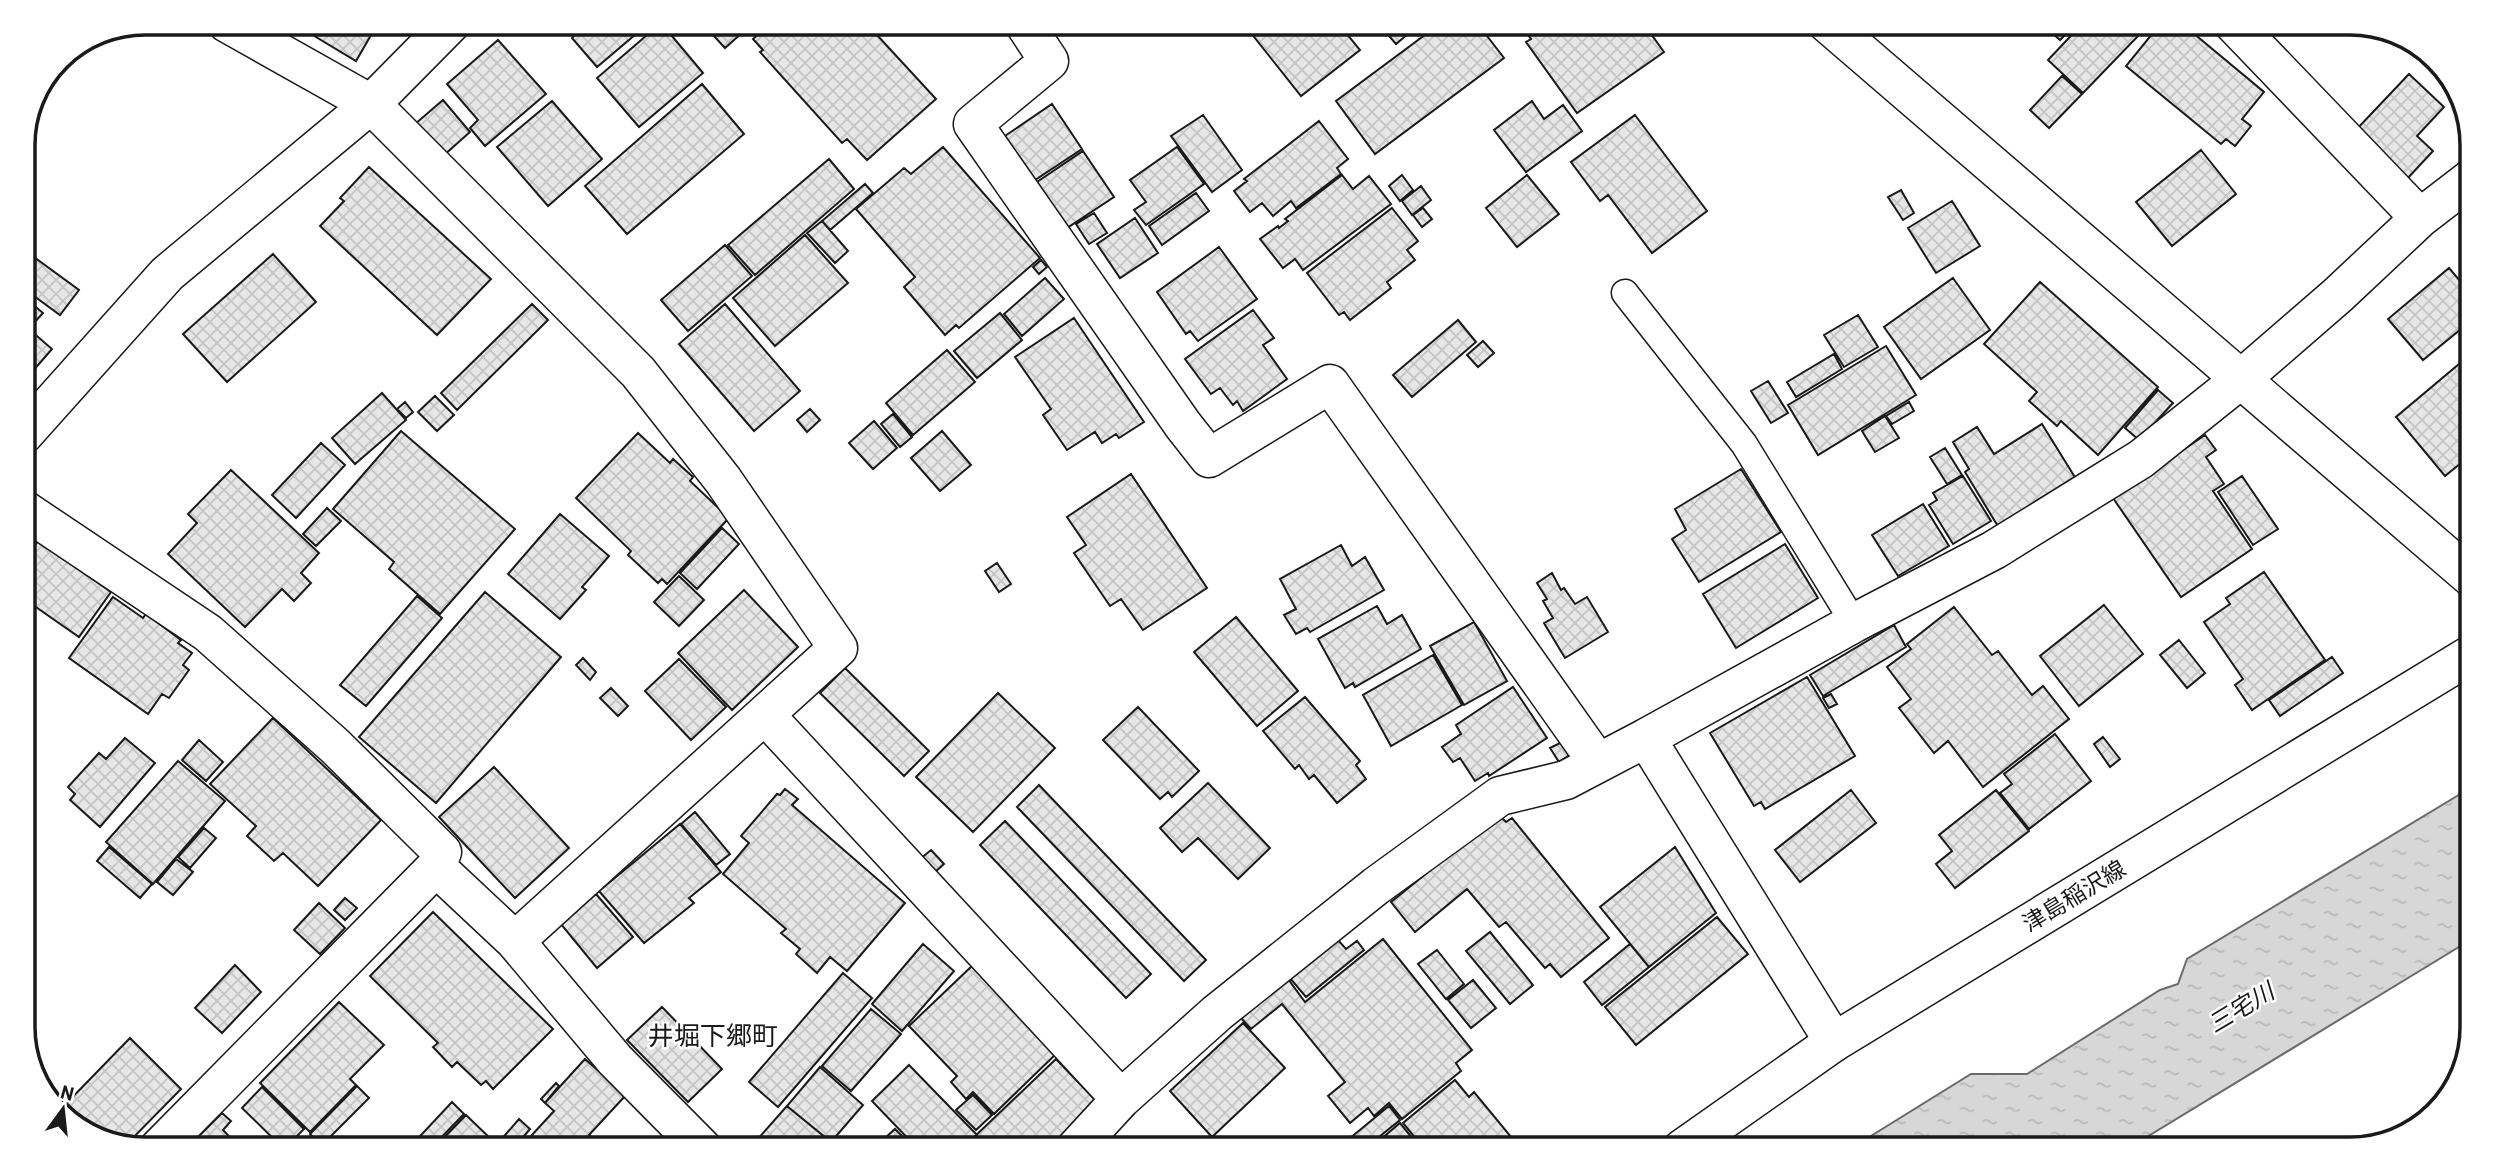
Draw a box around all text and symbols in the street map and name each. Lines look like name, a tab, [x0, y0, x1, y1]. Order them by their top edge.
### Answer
street label: 津島稲沢線	[2017, 854, 2130, 937]
water label: 三宅川	[2202, 974, 2281, 1038]
district label: 井堀下郷町	[648, 1019, 778, 1050]
north arrow	[28, 1074, 98, 1144]
text: N	[58, 1079, 77, 1105]

